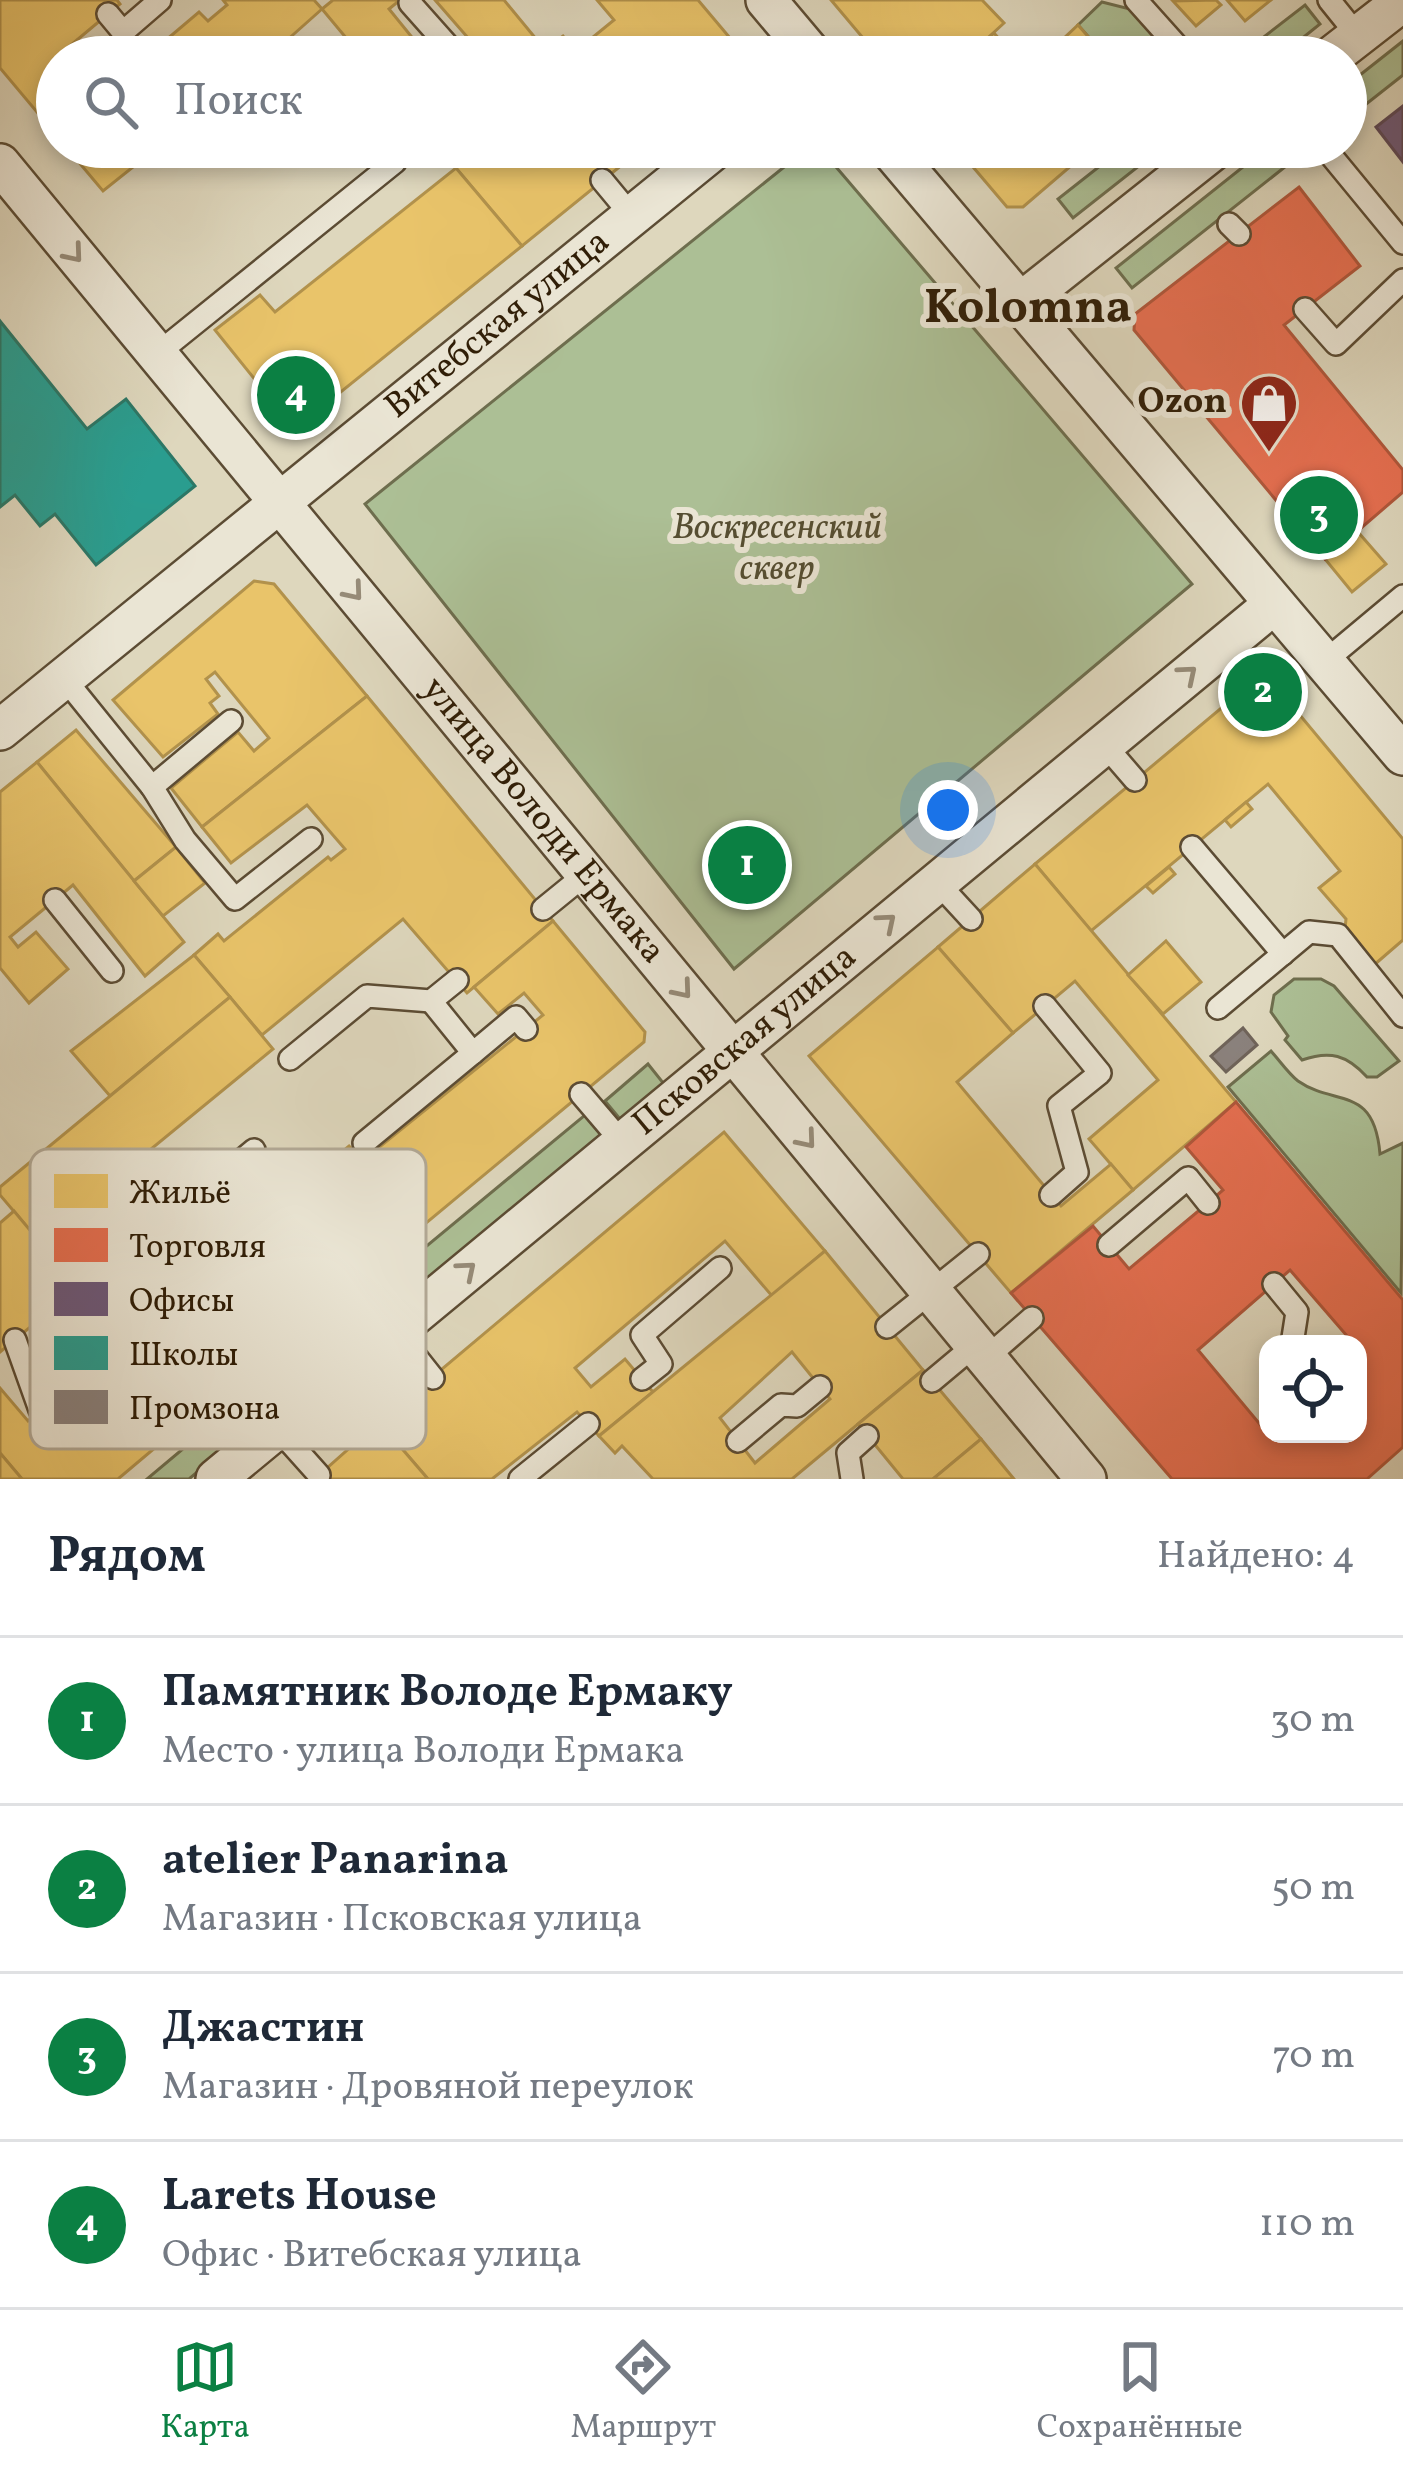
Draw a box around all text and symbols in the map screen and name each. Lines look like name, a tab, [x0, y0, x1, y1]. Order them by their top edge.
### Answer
search box	[36, 36, 1367, 168]
icon: search	[78, 69, 144, 135]
text: Поиск	[174, 71, 303, 134]
street label: Витебская улица	[375, 218, 621, 432]
one-way arrow	[60, 240, 82, 262]
district label: Kolomna	[924, 276, 1132, 343]
pin: 4	[257, 350, 335, 440]
shop icon: Ozon	[1238, 372, 1300, 454]
place label: Ozon	[1138, 378, 1227, 428]
pin: 3	[1280, 470, 1358, 560]
park label: Воскресенский сквер	[672, 504, 882, 595]
one-way arrow	[339, 578, 361, 600]
pin: 2	[1224, 647, 1302, 737]
street label: улица Володи Ермака	[409, 667, 676, 975]
one-way arrow	[1174, 667, 1196, 689]
your location	[918, 780, 978, 840]
pin: 1	[708, 820, 786, 910]
one-way arrow	[873, 915, 895, 937]
street label: Псковская улица	[623, 934, 868, 1149]
one-way arrow	[668, 976, 690, 998]
one-way arrow	[792, 1126, 814, 1148]
legend	[30, 1149, 426, 1449]
text: Жильё	[129, 1172, 231, 1218]
text: Торговля	[129, 1226, 266, 1272]
one-way arrow	[454, 1262, 476, 1284]
text: Офисы	[129, 1280, 234, 1326]
text: Школы	[129, 1334, 238, 1380]
map controls	[1259, 1335, 1367, 1443]
button: locate	[1259, 1335, 1367, 1443]
text: Промзона	[129, 1388, 280, 1434]
text: Рядом	[48, 1522, 206, 1593]
text: Найдено: 4	[1157, 1530, 1355, 1584]
text: Памятник Володе Ермаку	[162, 1662, 733, 1725]
text: 1	[79, 1694, 95, 1748]
text: 30 m	[1270, 1694, 1355, 1748]
text: Место · улица Володи Ермака	[162, 1725, 685, 1779]
text: atelier Panarina	[162, 1830, 509, 1893]
text: 2	[77, 1862, 97, 1916]
text: 50 m	[1271, 1862, 1355, 1916]
text: Магазин · Псковская улица	[162, 1893, 642, 1947]
text: Джастин	[162, 1998, 364, 2061]
text: 3	[77, 2030, 97, 2084]
text: 70 m	[1272, 2030, 1355, 2084]
text: Магазин · Дровяной переулок	[162, 2061, 693, 2115]
text: Larets House	[162, 2166, 437, 2229]
text: 4	[75, 2198, 99, 2252]
text: 110 m	[1259, 2198, 1355, 2252]
text: Офис · Витебская улица	[162, 2229, 582, 2283]
tab: Карта	[160, 2334, 250, 2452]
tab: Маршрут	[571, 2334, 716, 2452]
tab: Сохранённые	[1037, 2334, 1243, 2452]

